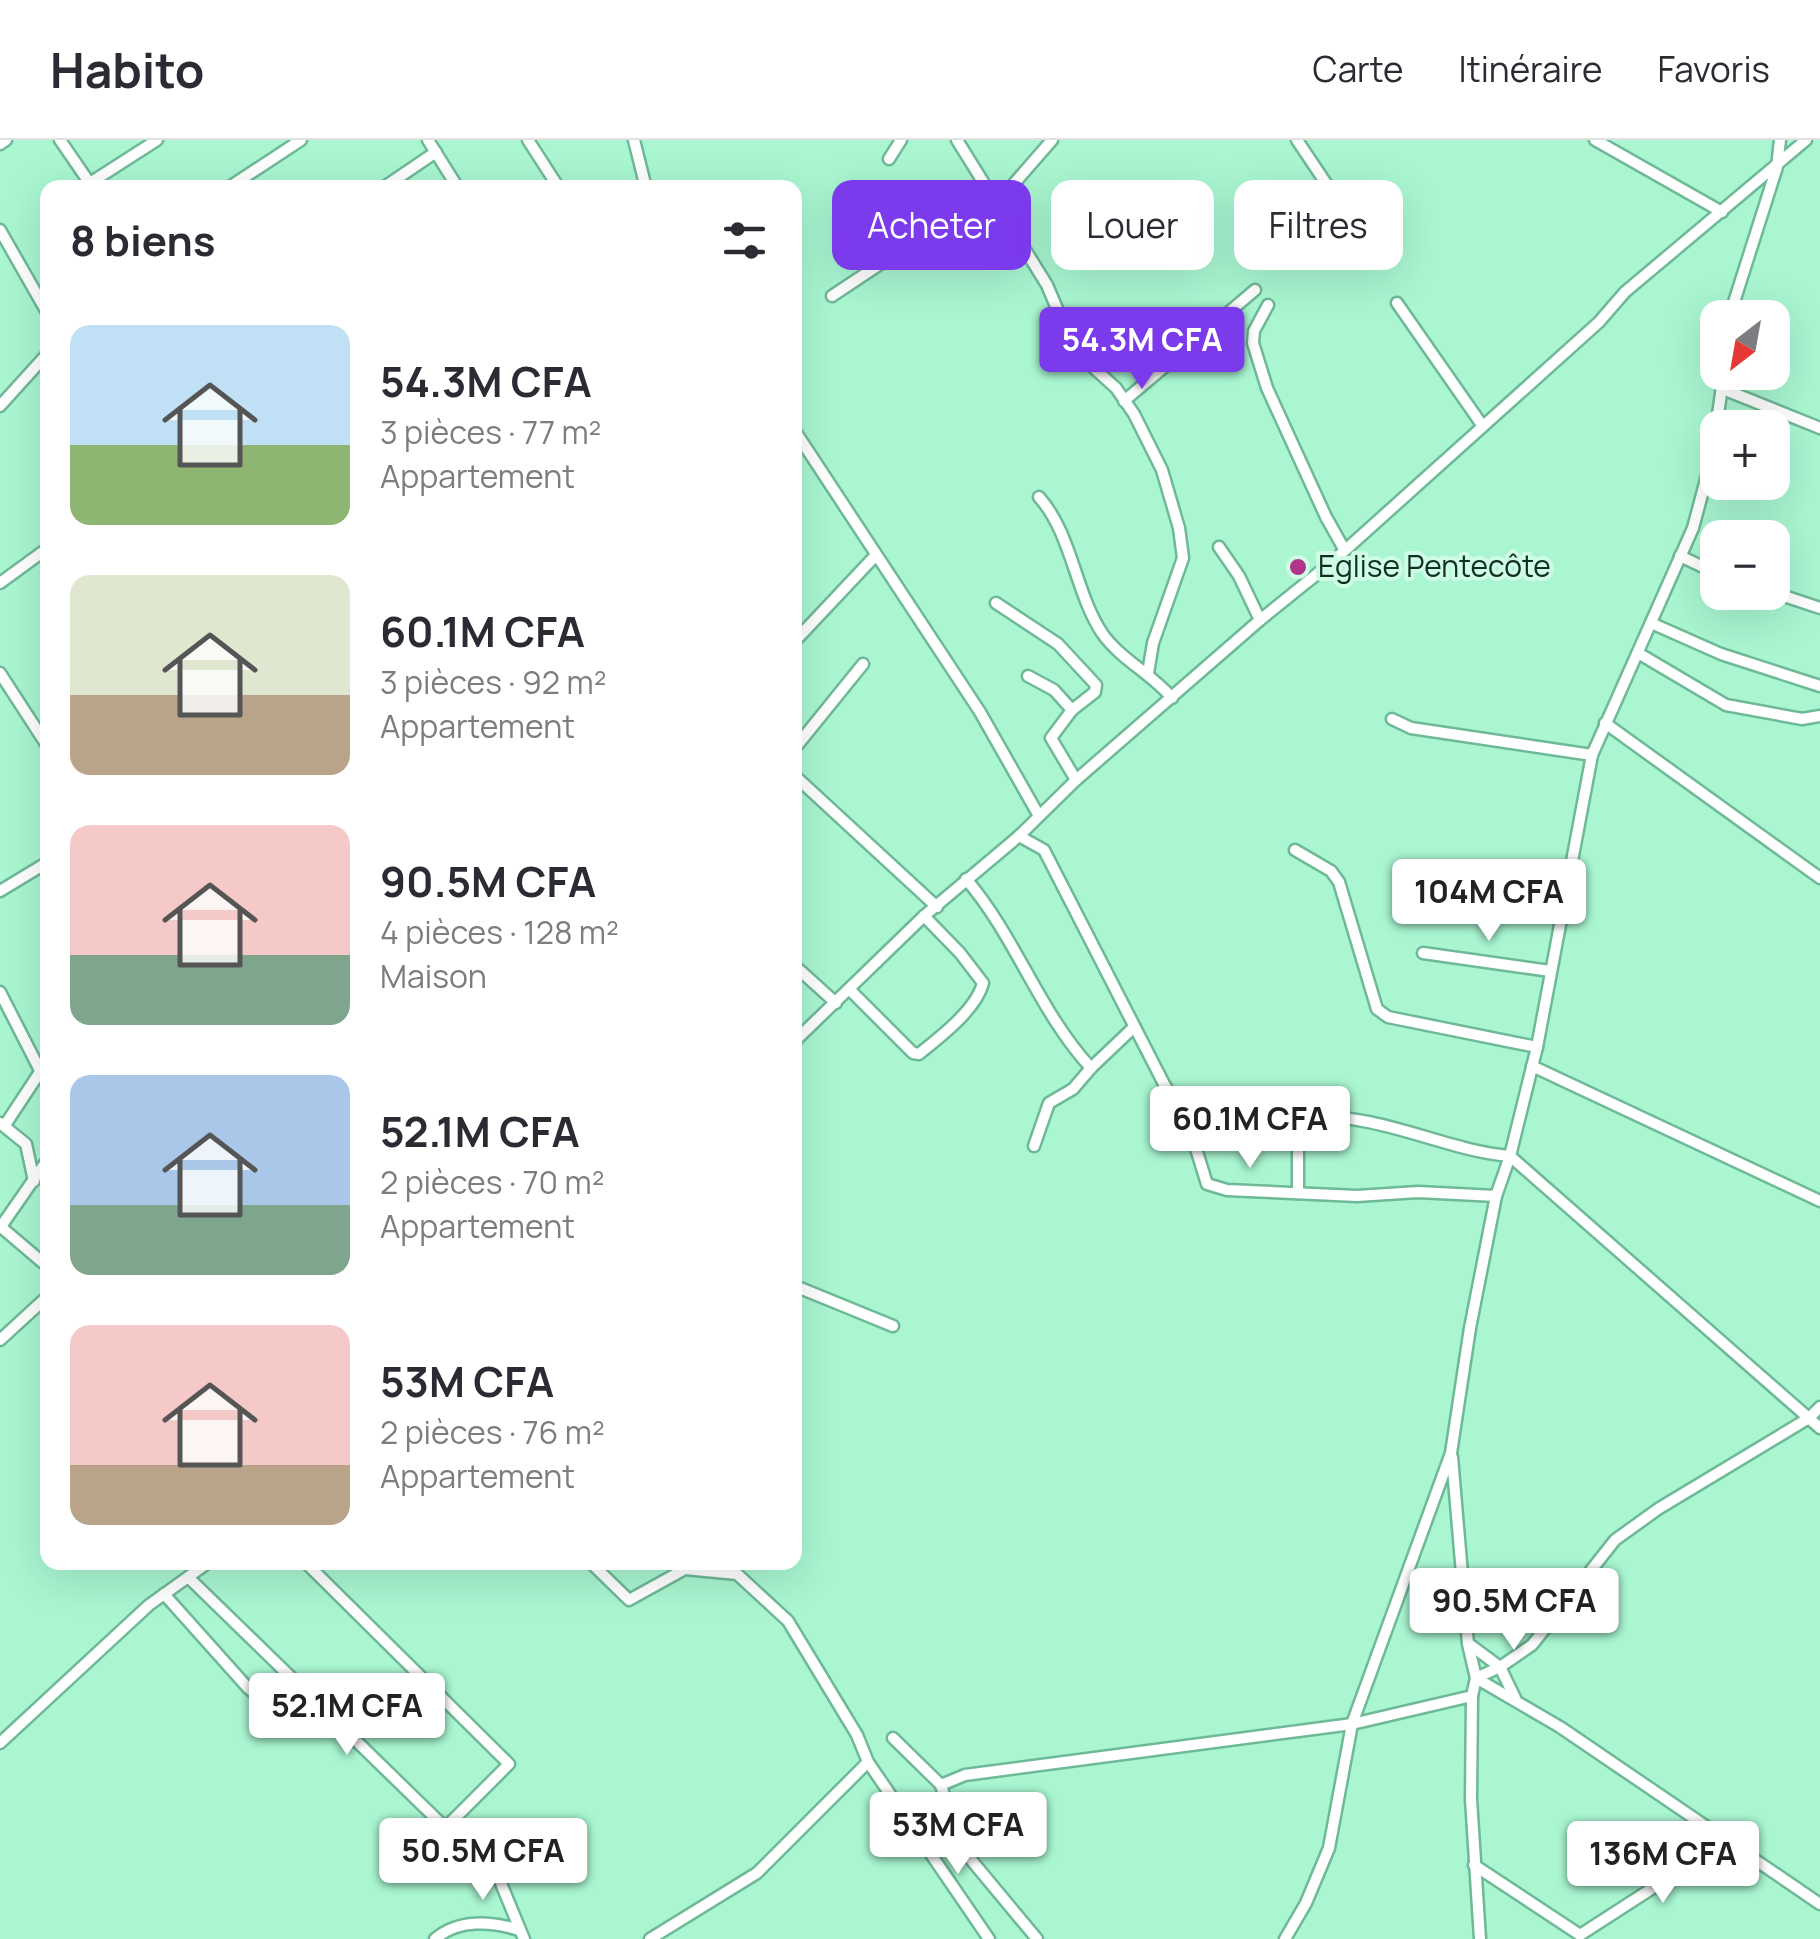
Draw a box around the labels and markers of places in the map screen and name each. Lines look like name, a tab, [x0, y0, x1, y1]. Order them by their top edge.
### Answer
pin: 54.3M CFA	[1028, 307, 1256, 392]
place label: Eglise Pentecôte	[1318, 545, 1551, 586]
marker: Eglise Pentecôte	[1287, 556, 1309, 578]
pin: 104M CFA	[1386, 859, 1592, 944]
pin: 60.1M CFA	[1136, 1086, 1364, 1171]
pin: 90.5M CFA	[1400, 1568, 1628, 1653]
pin: 52.1M CFA	[233, 1673, 461, 1758]
pin: 53M CFA	[866, 1792, 1050, 1877]
pin: 50.5M CFA	[369, 1818, 597, 1903]
pin: 136M CFA	[1560, 1821, 1766, 1906]

